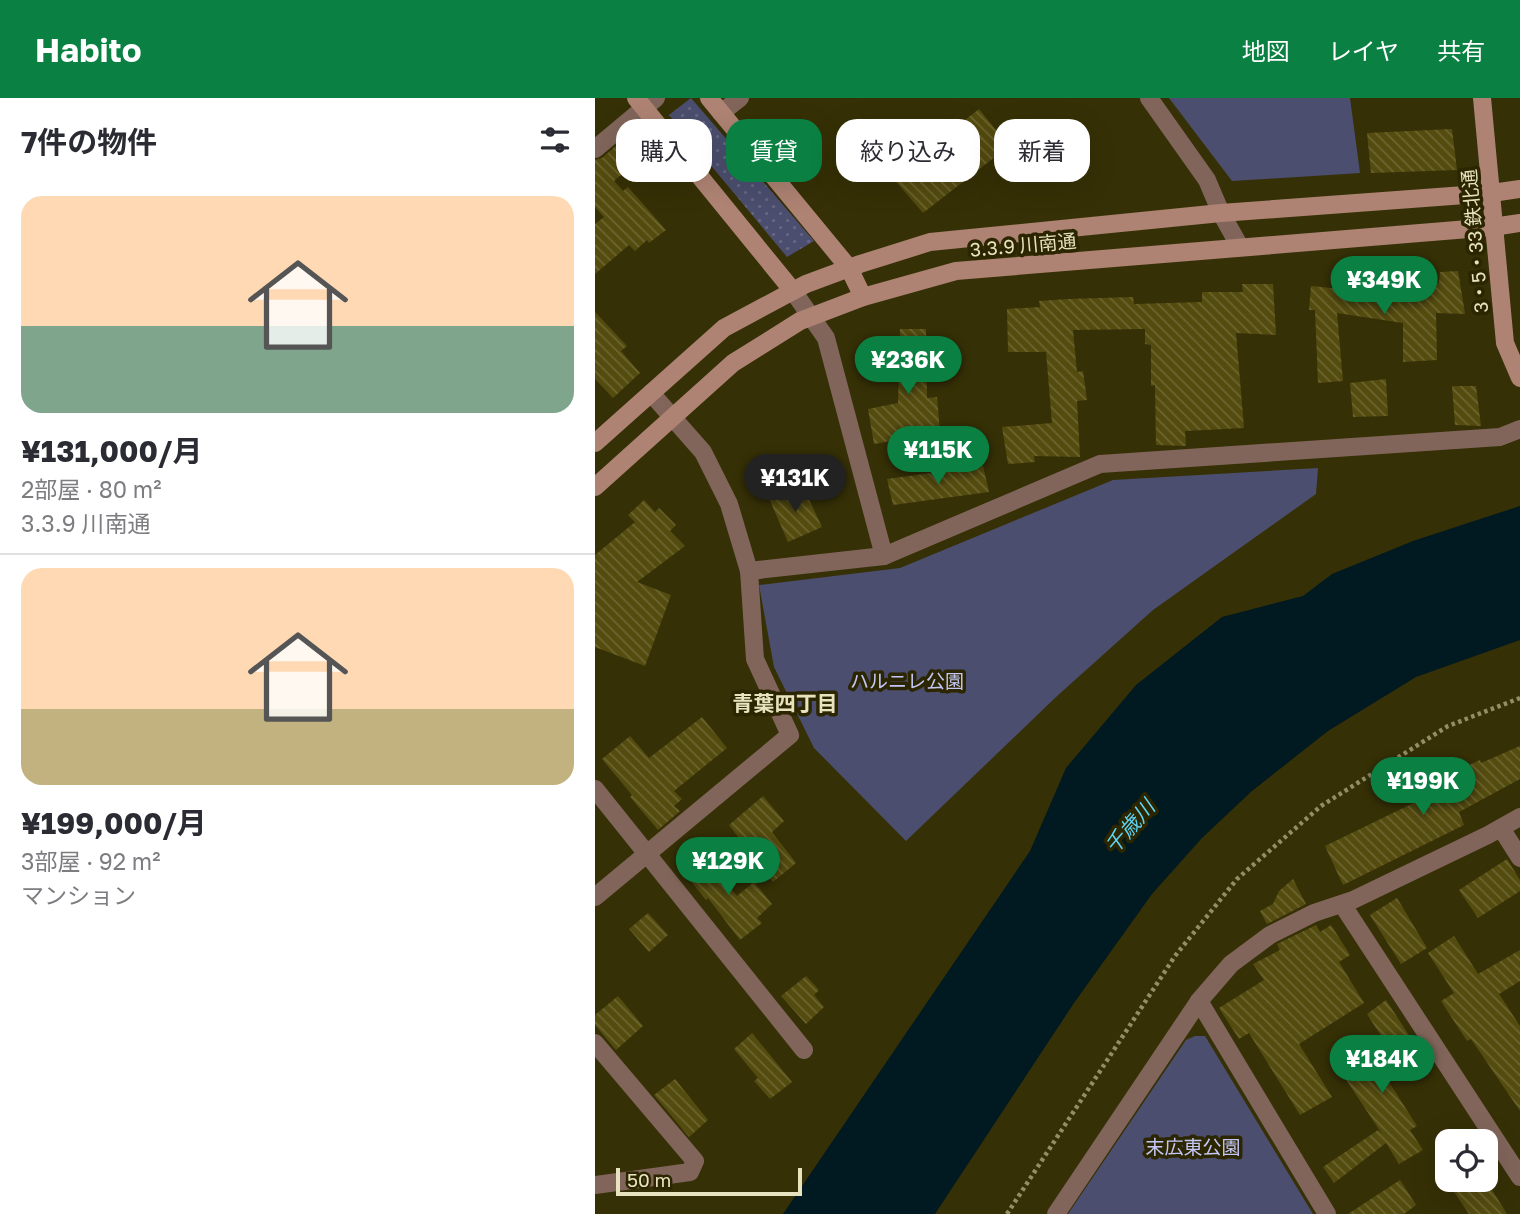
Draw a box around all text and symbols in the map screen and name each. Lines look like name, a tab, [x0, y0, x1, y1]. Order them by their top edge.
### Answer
text: Habito	[35, 30, 142, 69]
text: 地図	[1242, 36, 1290, 65]
text: レイヤ	[1328, 36, 1399, 65]
text: 共有	[1437, 36, 1485, 65]
chip: 購入	[616, 119, 712, 182]
chip: 賃貸	[726, 119, 822, 182]
chip: 絞り込み	[836, 119, 980, 182]
chip: 新着	[994, 119, 1090, 182]
icon: filters	[536, 121, 574, 159]
text: 7件の物件	[21, 124, 157, 160]
street label: 3・5・33 鉄北通	[1457, 168, 1492, 314]
street label: 3.3.9 川南通	[969, 228, 1077, 261]
icon: home	[235, 242, 361, 368]
pin: ¥349K	[1335, 256, 1433, 316]
text: ¥349K	[1347, 265, 1421, 293]
pin: ¥236K	[859, 336, 957, 396]
text: ¥236K	[871, 345, 945, 373]
pin: ¥115K	[889, 426, 987, 486]
text: ¥131,000/月	[21, 433, 203, 469]
text: ¥115K	[903, 435, 973, 463]
pin: ¥131K	[746, 454, 844, 514]
text: ¥131K	[760, 463, 830, 491]
text: 2部屋 · 80 m²	[21, 475, 161, 503]
text: 3.3.9 川南通	[21, 509, 150, 537]
icon: home	[235, 614, 361, 740]
park label: ハルニレ公園	[850, 669, 964, 692]
district label: 青葉四丁目	[733, 690, 838, 716]
pin: ¥199K	[1374, 758, 1472, 817]
text: ¥199K	[1387, 766, 1459, 794]
water label: 千歳川	[1099, 793, 1161, 859]
text: ¥199,000/月	[21, 805, 207, 841]
pin: ¥129K	[679, 838, 777, 897]
text: ¥129K	[692, 846, 764, 874]
text: 3部屋 · 92 m²	[21, 847, 161, 875]
text: マンション	[21, 881, 136, 909]
pin: ¥184K	[1333, 1035, 1431, 1095]
text: ¥184K	[1346, 1044, 1418, 1072]
map controls	[1435, 1129, 1498, 1192]
button: locate	[1435, 1129, 1498, 1192]
park label: 末広東公園	[1145, 1135, 1241, 1158]
scale bar	[616, 1165, 801, 1197]
text: 50 m	[627, 1168, 671, 1191]

